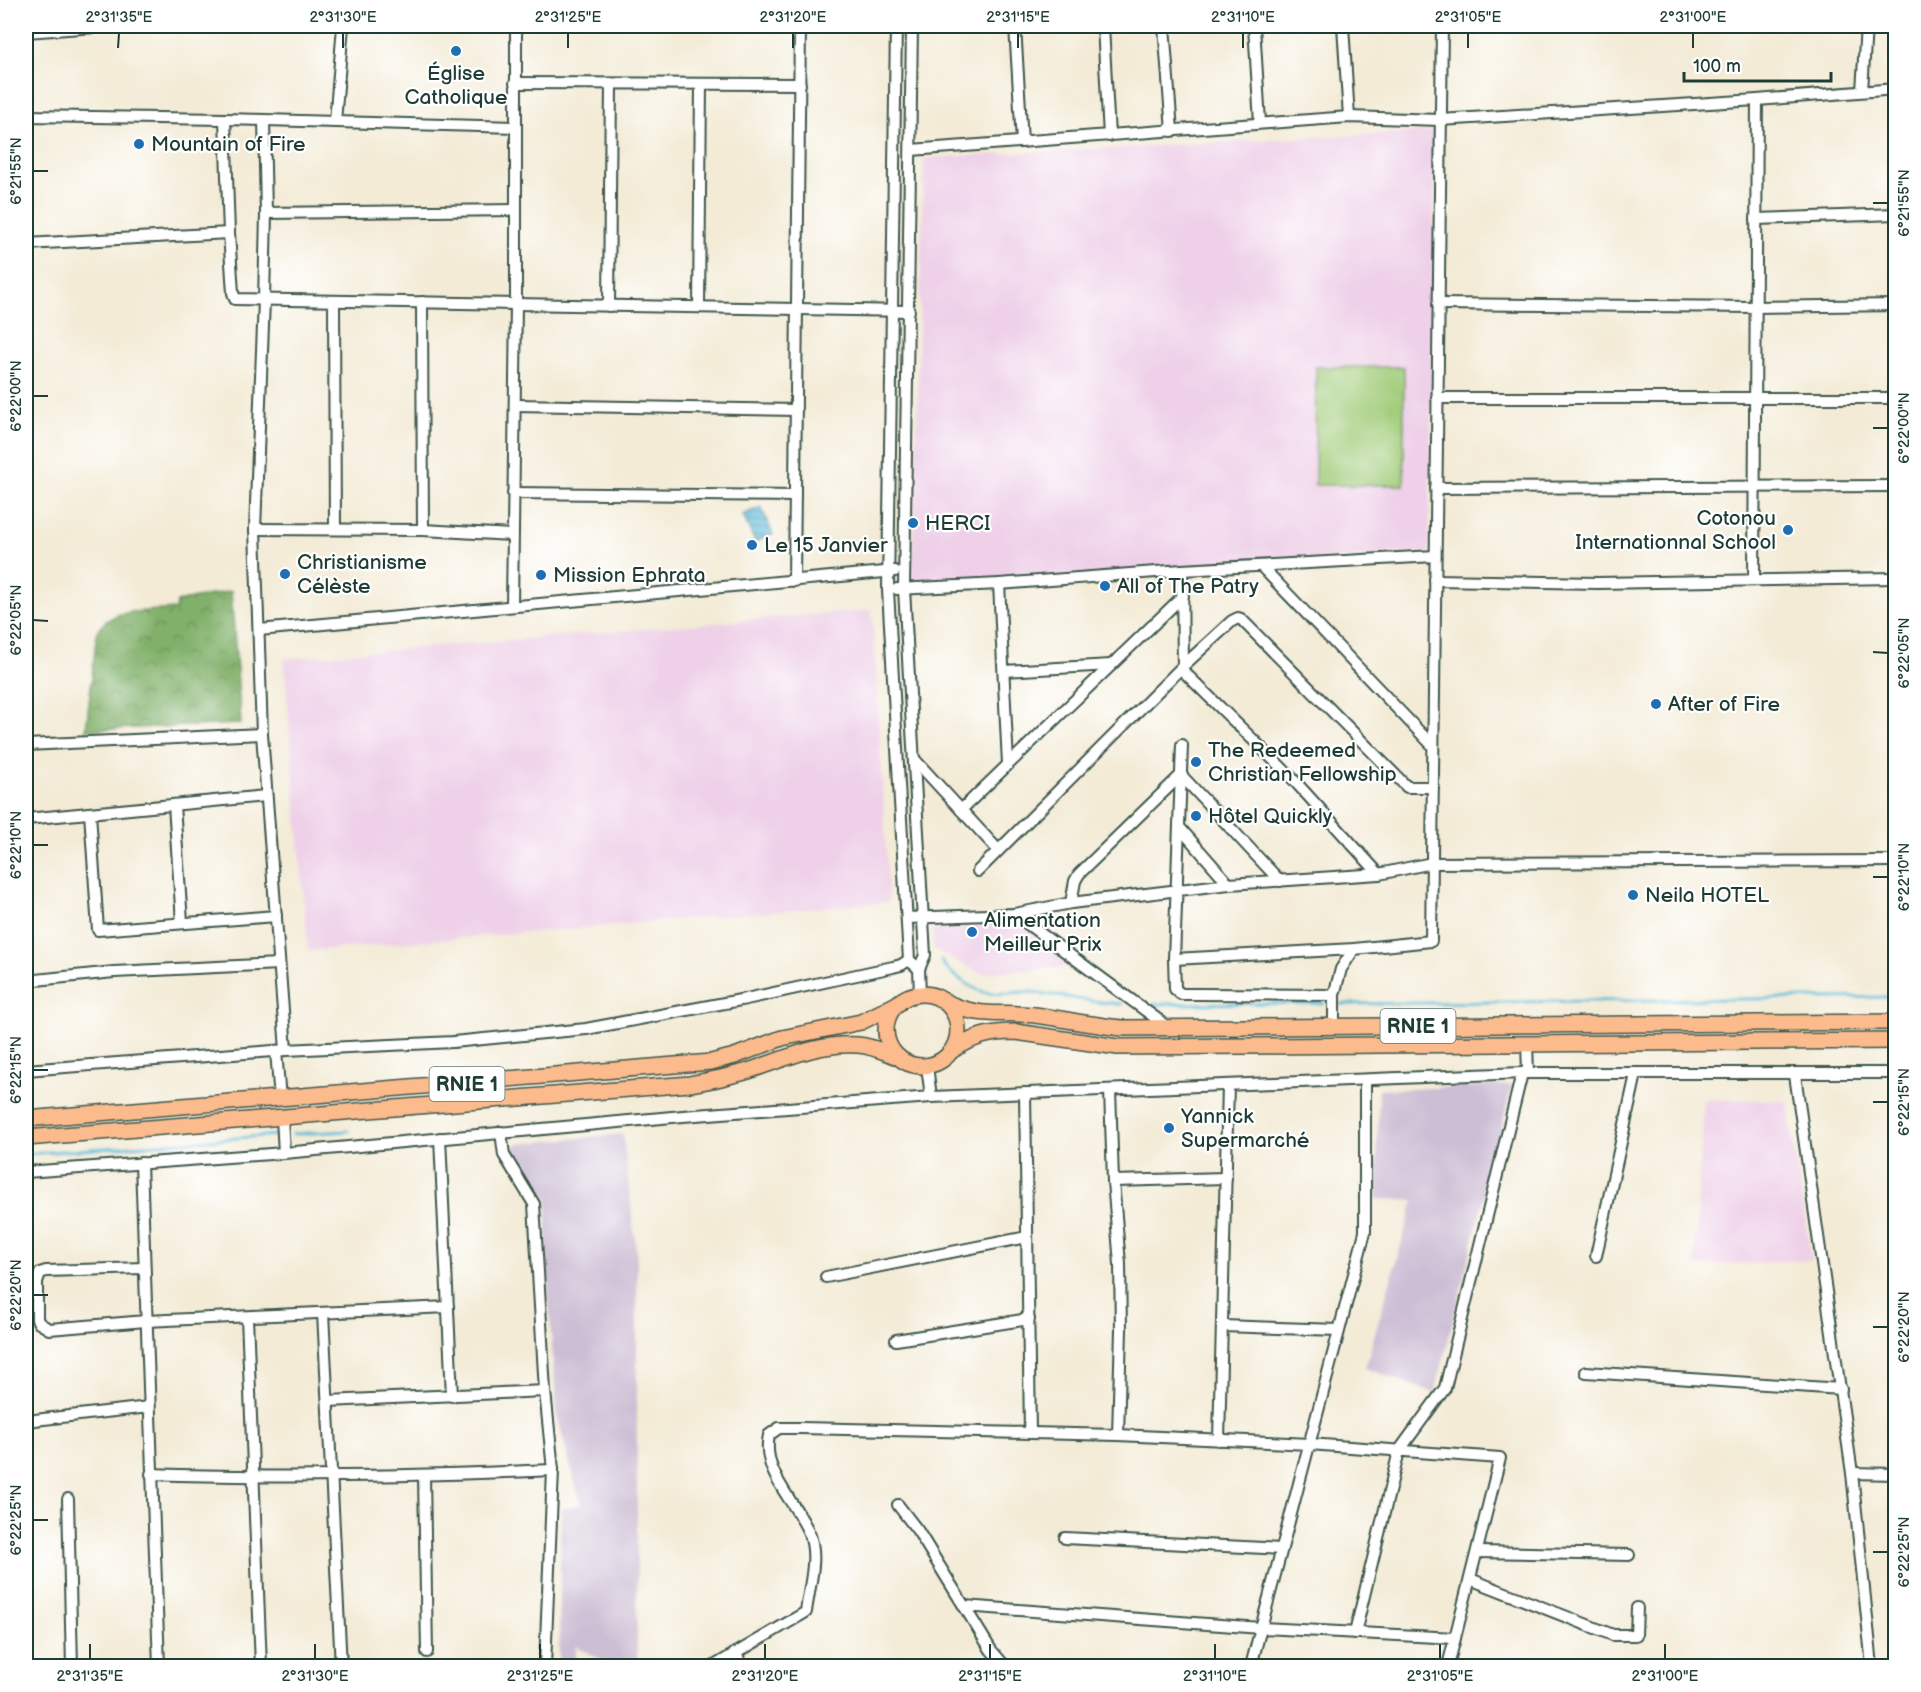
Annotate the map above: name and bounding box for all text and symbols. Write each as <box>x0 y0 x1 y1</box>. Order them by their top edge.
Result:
text: 2°31'35"E <box>86 8 153 27</box>
text: 2°31'30"E <box>309 8 377 27</box>
text: 2°31'25"E <box>535 8 601 27</box>
text: 2°31'20"E <box>760 8 827 27</box>
text: 2°31'15"E <box>986 8 1050 27</box>
text: 2°31'10"E <box>1211 8 1275 27</box>
text: 2°31'05"E <box>1435 8 1501 27</box>
text: 2°31'00"E <box>1660 8 1727 27</box>
marker: Église Catholique <box>449 44 463 58</box>
scale bar <box>1684 45 1831 83</box>
text: 100 m <box>1693 56 1741 77</box>
place label: Église Catholique <box>405 61 507 110</box>
place label: Mountain of Fire <box>151 132 306 157</box>
text: 6°21'55"N <box>7 137 26 205</box>
marker: Mountain of Fire <box>132 137 146 151</box>
text: 6°21'55"N <box>1895 169 1914 237</box>
text: 6°22'00"N <box>7 360 26 432</box>
text: 6°22'00"N <box>1895 392 1914 464</box>
place label: Cotonou Internationnal School <box>1575 506 1776 555</box>
place label: HERCI <box>925 511 991 536</box>
marker: HERCI <box>906 516 920 530</box>
marker: Cotonou Internationnal School <box>1781 523 1795 537</box>
place label: Le 15 Janvier <box>764 533 888 558</box>
marker: Le 15 Janvier <box>745 538 759 552</box>
place label: Christianisme Célèste <box>297 550 427 599</box>
place label: Mission Ephrata <box>553 563 706 588</box>
marker: Christianisme Célèste <box>278 567 292 581</box>
marker: Mission Ephrata <box>534 568 548 582</box>
place label: All of The Patry <box>1117 574 1259 599</box>
marker: All of The Patry <box>1098 579 1112 593</box>
text: 6°22'05"N <box>7 584 26 656</box>
text: 6°22'05"N <box>1895 617 1914 689</box>
place label: After of Fire <box>1668 692 1780 717</box>
marker: After of Fire <box>1649 697 1663 711</box>
place label: The Redeemed Christian Fellowship <box>1208 738 1397 787</box>
marker: The Redeemed Christian Fellowship <box>1189 755 1203 769</box>
place label: Hôtel Quickly <box>1208 804 1333 829</box>
marker: Hôtel Quickly <box>1189 809 1203 823</box>
text: 6°22'10"N <box>7 811 26 879</box>
text: 6°22'10"N <box>1895 843 1914 911</box>
place label: Neila HOTEL <box>1645 883 1769 908</box>
marker: Neila HOTEL <box>1626 888 1640 902</box>
place label: Alimentation Meilleur Prix <box>984 908 1102 957</box>
marker: Alimentation Meilleur Prix <box>965 925 979 939</box>
road number: RNIE 1 <box>1380 1009 1456 1043</box>
text: 6°22'15"N <box>7 1036 26 1104</box>
road number: RNIE 1 <box>430 1067 504 1101</box>
text: 6°22'15"N <box>1895 1068 1914 1136</box>
place label: Yannick Supermarché <box>1180 1104 1310 1153</box>
marker: Yannick Supermarché <box>1162 1121 1176 1135</box>
text: 6°22'20"N <box>7 1259 26 1331</box>
text: 6°22'20"N <box>1895 1291 1914 1363</box>
text: 6°22'25"N <box>7 1484 26 1556</box>
text: 6°22'25"N <box>1895 1516 1914 1588</box>
text: 2°31'35"E <box>57 1667 124 1686</box>
text: 2°31'30"E <box>281 1667 349 1686</box>
text: 2°31'25"E <box>507 1667 573 1686</box>
text: 2°31'20"E <box>732 1667 799 1686</box>
text: 2°31'15"E <box>958 1667 1022 1686</box>
text: 2°31'10"E <box>1183 1667 1247 1686</box>
text: 2°31'05"E <box>1407 1667 1473 1686</box>
text: 2°31'00"E <box>1632 1667 1699 1686</box>

